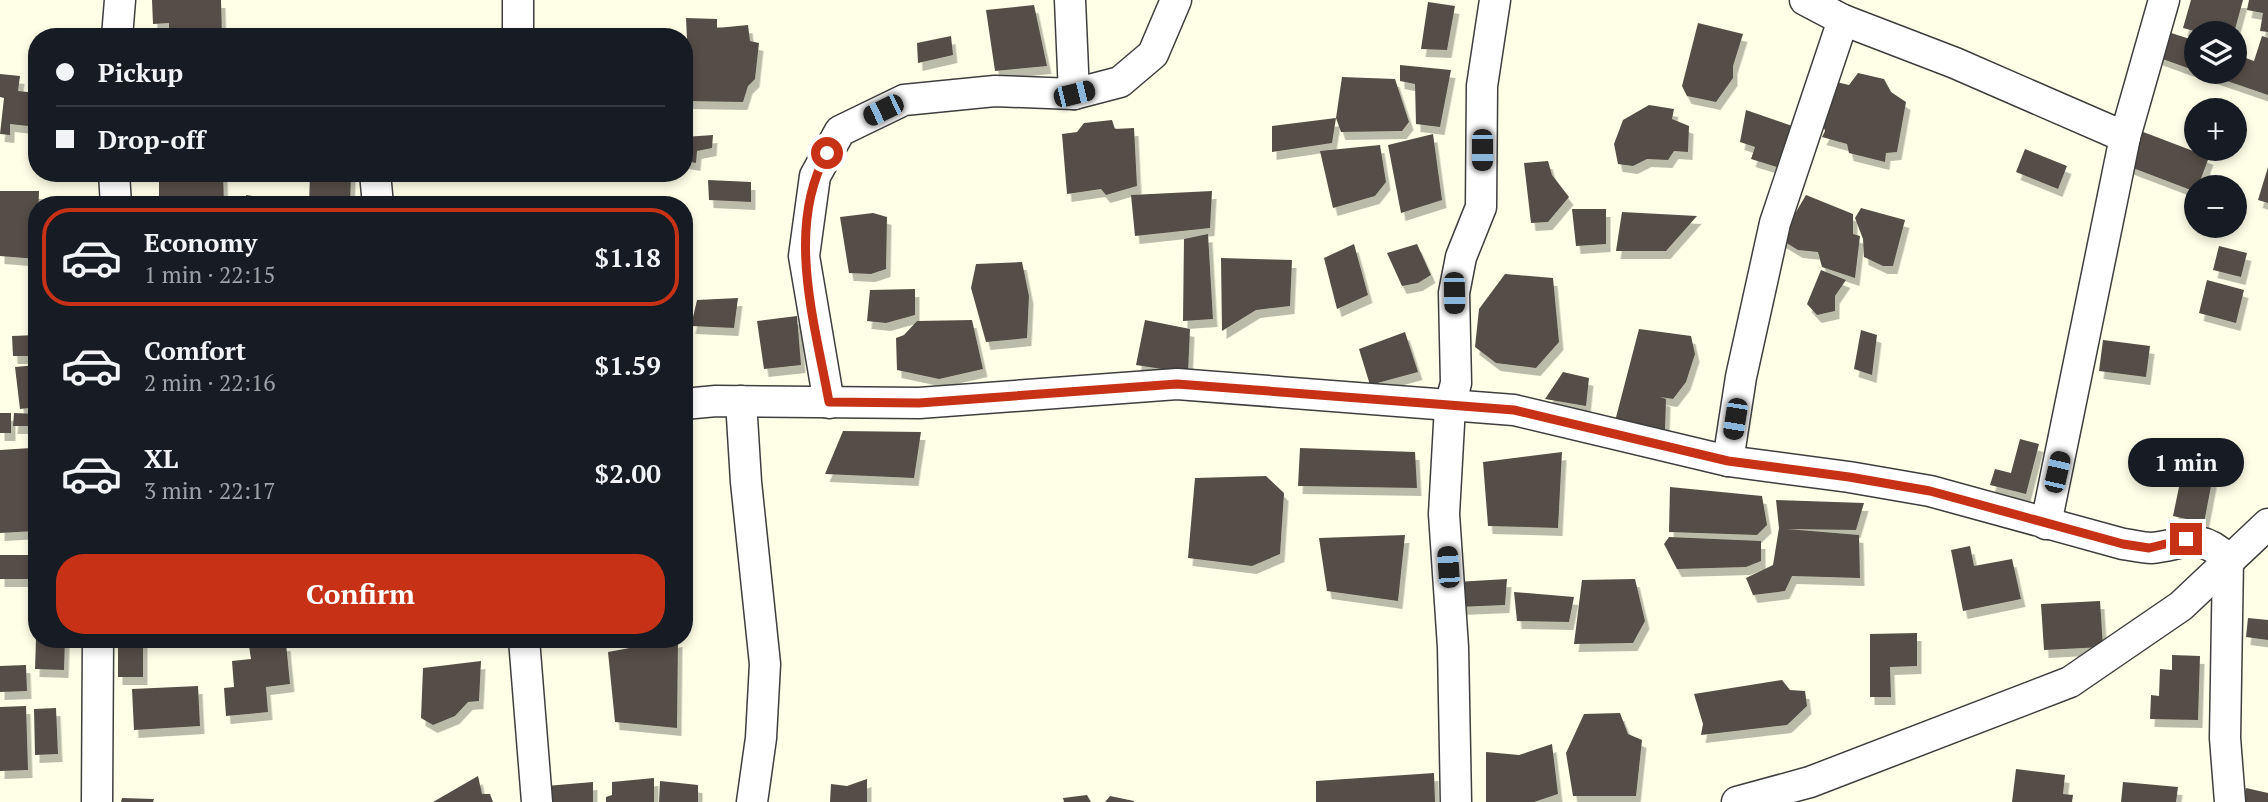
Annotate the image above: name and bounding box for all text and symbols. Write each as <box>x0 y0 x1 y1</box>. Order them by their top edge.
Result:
map controls <box>2184 21 2247 238</box>
button: layers <box>2184 21 2247 84</box>
text: Pickup <box>98 55 183 89</box>
car <box>1052 79 1097 109</box>
car <box>860 91 907 129</box>
button: + <box>2184 98 2247 161</box>
text: Drop-off <box>98 122 205 156</box>
car <box>1472 129 1493 171</box>
route start <box>811 137 843 169</box>
button: − <box>2184 175 2247 238</box>
text: Economy <box>144 225 257 259</box>
icon: car <box>60 226 123 289</box>
text: $1.18 <box>595 240 661 274</box>
text: 1 min · 22:15 <box>144 259 276 290</box>
car <box>1444 272 1465 314</box>
text: Comfort <box>144 333 246 367</box>
icon: car <box>60 334 123 397</box>
text: $1.59 <box>595 348 661 382</box>
text: 2 min · 22:16 <box>144 367 276 398</box>
car <box>1722 397 1749 441</box>
callout: 1 min <box>2128 438 2244 486</box>
text: XL <box>144 441 178 475</box>
icon: car <box>60 442 123 505</box>
text: 1 min <box>2155 447 2217 478</box>
car <box>2043 449 2072 495</box>
text: $2.00 <box>595 456 661 490</box>
text: 3 min · 22:17 <box>144 475 276 506</box>
route end <box>2170 523 2202 555</box>
car <box>1437 545 1460 589</box>
button: Confirm <box>56 554 665 634</box>

